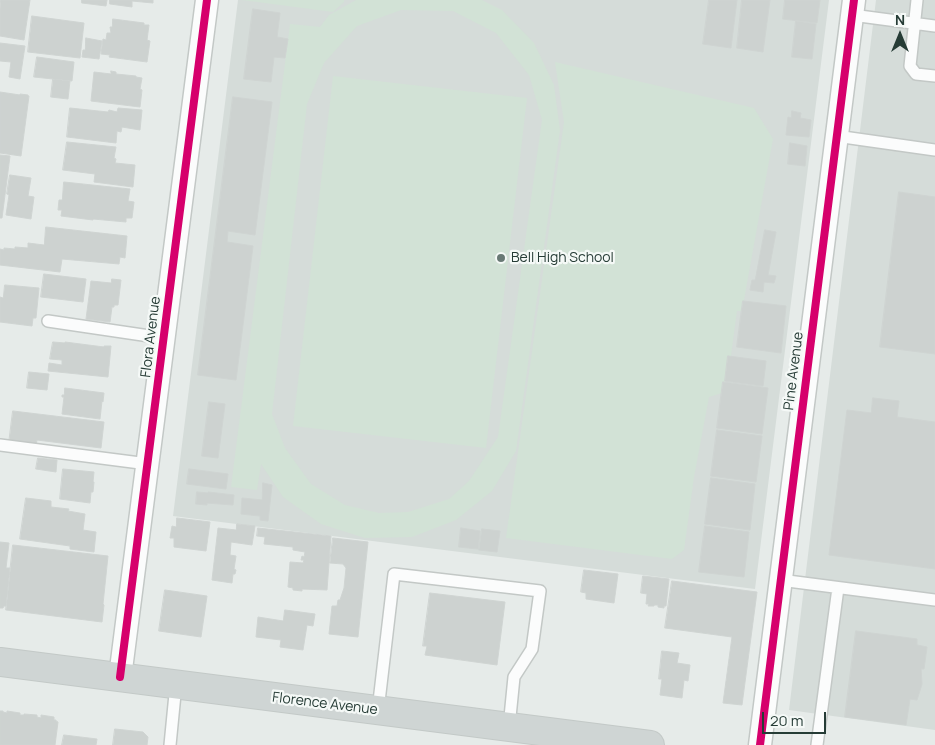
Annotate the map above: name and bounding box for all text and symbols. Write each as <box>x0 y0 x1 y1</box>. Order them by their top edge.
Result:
north arrow <box>875 10 925 60</box>
text: N <box>895 10 905 29</box>
place label: Bell High School <box>511 250 614 266</box>
marker: Bell High School <box>495 252 507 264</box>
street label: Flora Avenue <box>138 295 164 379</box>
street label: Pine Avenue <box>781 331 807 411</box>
street label: Florence Avenue <box>271 689 379 719</box>
scale bar <box>765 702 829 734</box>
text: 20 m <box>770 710 803 731</box>

